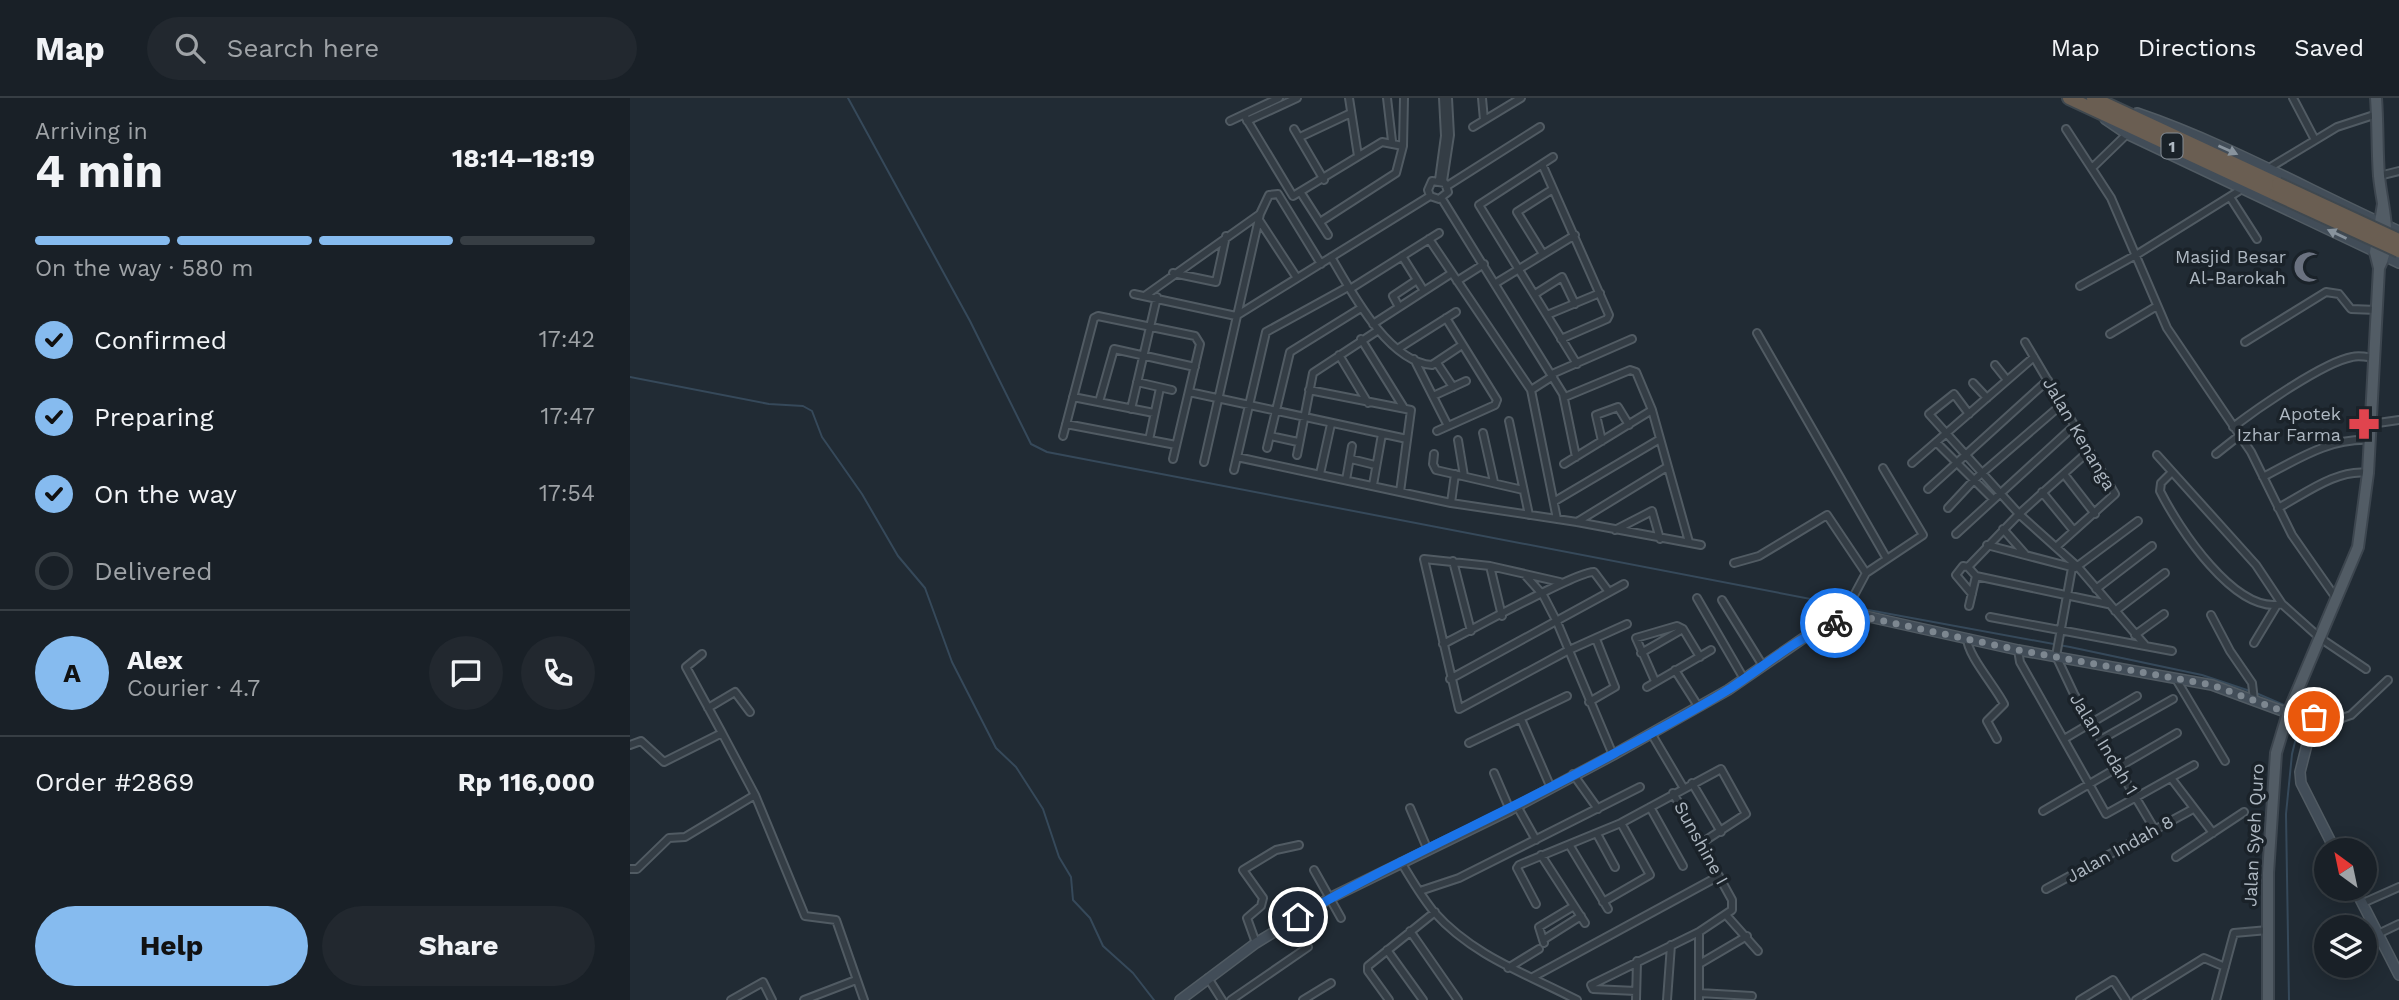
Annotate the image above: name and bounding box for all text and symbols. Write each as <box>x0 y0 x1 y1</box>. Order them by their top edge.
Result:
search box <box>147 17 637 80</box>
text: Map <box>35 29 105 68</box>
icon: search <box>171 29 209 67</box>
text: Search here <box>227 33 379 63</box>
text: Map <box>2051 34 2100 62</box>
text: Directions <box>2138 34 2256 62</box>
text: Saved <box>2294 34 2364 62</box>
text: Arriving in <box>35 118 148 145</box>
road number: 1 <box>2162 134 2182 158</box>
text: 18:14–18:19 <box>452 143 595 173</box>
text: 4 min <box>35 144 163 198</box>
one-way arrow <box>2218 144 2238 156</box>
one-way arrow <box>2327 228 2347 240</box>
place label: Masjid Besar Al-Barokah <box>2175 246 2286 288</box>
mosque icon: Masjid Besar Al-Barokah <box>2292 250 2326 284</box>
text: On the way · 580 m <box>35 255 253 282</box>
icon: check <box>35 321 73 359</box>
text: Confirmed <box>94 325 227 355</box>
text: 17:42 <box>539 326 595 353</box>
street label: Jalan Kenanga <box>2039 374 2120 494</box>
icon: check <box>35 398 73 436</box>
text: Preparing <box>94 402 214 432</box>
text: 17:47 <box>541 403 595 430</box>
place label: Apotek Izhar Farma <box>2237 403 2341 445</box>
pharmacy icon: Apotek Izhar Farma <box>2347 407 2381 441</box>
icon: check <box>35 475 73 513</box>
text: On the way <box>94 479 237 509</box>
text: 17:54 <box>539 480 595 507</box>
text: Delivered <box>94 556 213 586</box>
courier <box>1800 588 1870 658</box>
icon: bike <box>1816 604 1854 642</box>
button: chat <box>429 636 503 710</box>
button: phone <box>521 636 595 710</box>
text: Alex <box>127 645 183 675</box>
text: A <box>63 658 81 688</box>
text: Courier · 4.7 <box>127 675 260 702</box>
pin <box>2284 687 2344 747</box>
street label: Jalan Indah 1 <box>2066 689 2143 798</box>
icon: bag <box>2295 698 2333 736</box>
street label: Jalan Syeh Quro <box>2239 763 2268 907</box>
text: Order #2869 <box>35 767 194 797</box>
text: Rp 116,000 <box>458 767 595 797</box>
street label: Sunshine I <box>1670 797 1733 888</box>
street label: Jalan Indah 8 <box>2063 810 2177 887</box>
north arrow <box>2314 838 2376 901</box>
map controls <box>2314 838 2377 978</box>
pin <box>1268 887 1328 947</box>
icon: home <box>1279 898 1317 936</box>
button: Help <box>35 906 308 986</box>
button: Share <box>322 906 595 986</box>
button: layers <box>2314 915 2377 978</box>

